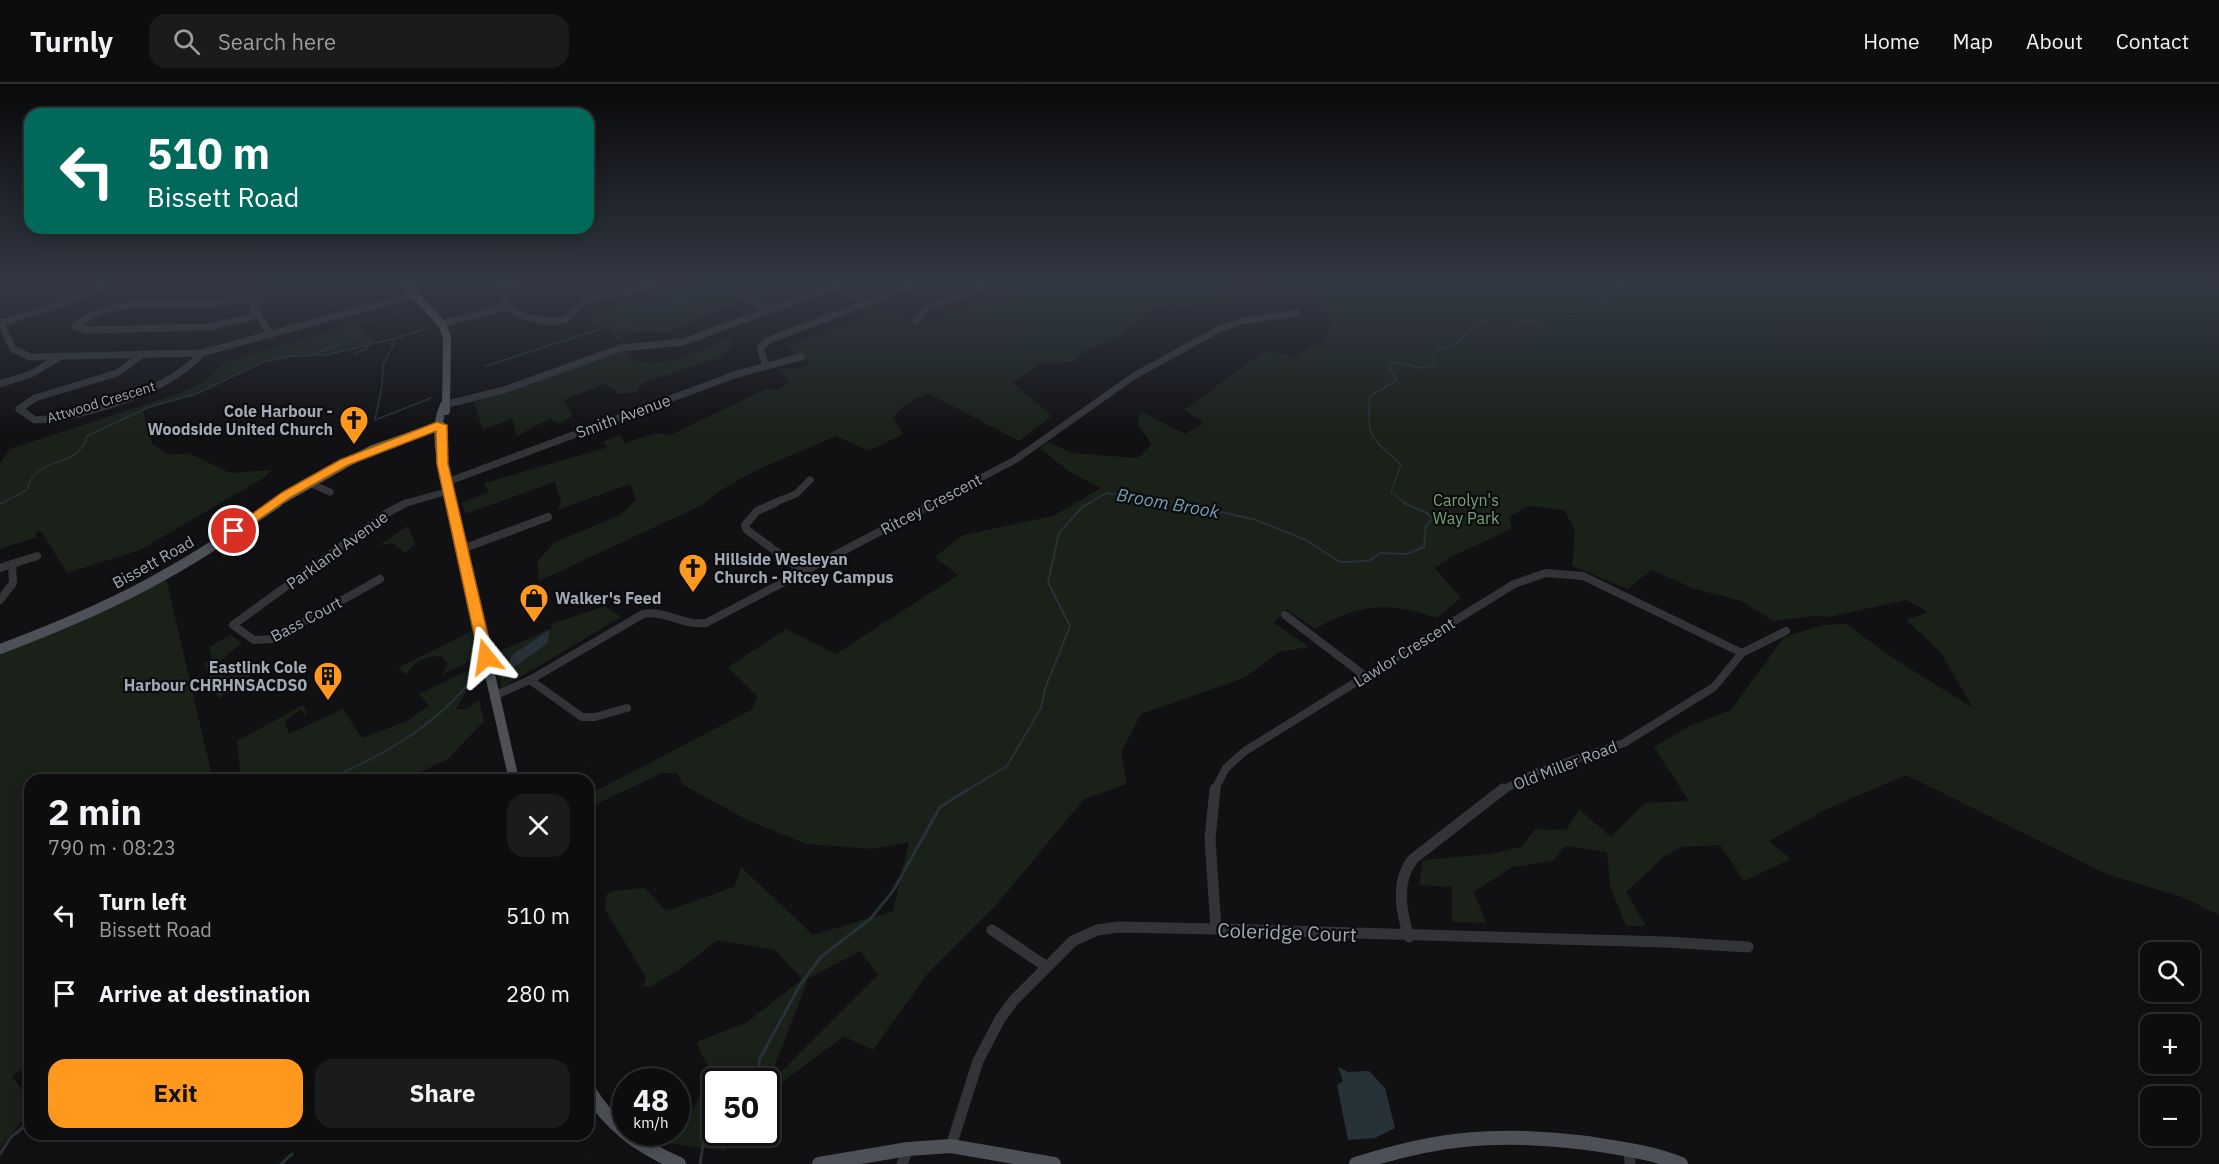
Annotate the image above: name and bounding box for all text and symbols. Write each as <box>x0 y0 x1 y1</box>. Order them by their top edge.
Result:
search box <box>149 14 569 68</box>
text: Turnly <box>30 23 113 60</box>
icon: search <box>170 25 203 58</box>
text: Search here <box>218 27 336 56</box>
text: Home <box>1863 27 1920 55</box>
text: Map <box>1953 27 1993 55</box>
text: About <box>2026 27 2083 55</box>
text: Contact <box>2116 27 2189 55</box>
text: 510 m <box>147 126 270 181</box>
icon: left <box>48 132 126 210</box>
text: Bissett Road <box>147 179 300 214</box>
street label: Attwood Crescent <box>45 377 157 427</box>
street label: Smith Avenue <box>573 390 673 442</box>
place label: Cole Harbour - Woodside United Church <box>147 401 333 439</box>
church icon: Cole Harbour - Woodside United Church <box>338 404 370 446</box>
street label: Ritcey Crescent <box>877 469 985 539</box>
water label: Broom Brook <box>1115 483 1222 523</box>
park label: Carolyn's Way Park <box>1433 490 1500 528</box>
pin <box>208 505 259 556</box>
street label: Parkland Avenue <box>282 506 392 594</box>
icon: arrive <box>217 514 250 547</box>
street label: Bissett Road <box>109 531 197 593</box>
place label: Hillside Wesleyan Church - Ritcey Campus <box>714 549 894 587</box>
church icon: Hillside Wesleyan Church - Ritcey Campus <box>677 552 709 594</box>
shop icon: Walker's Feed <box>518 582 550 624</box>
place label: Walker's Feed <box>555 588 661 608</box>
street label: Bass Court <box>267 592 345 646</box>
street label: Lawlor Crescent <box>1350 613 1458 691</box>
position arrow <box>454 625 518 689</box>
place label: Eastlink Cole Harbour CHRHNSACDS0 <box>124 657 307 695</box>
building icon: Eastlink Cole Harbour CHRHNSACDS0 <box>312 660 344 702</box>
street label: Old Miller Road <box>1510 736 1620 794</box>
text: 2 min <box>48 788 142 835</box>
button: close <box>507 794 570 857</box>
text: 790 m · 08:23 <box>48 834 176 861</box>
text: Turn left <box>99 887 187 916</box>
icon: left <box>48 899 81 932</box>
text: 510 m <box>506 901 570 930</box>
text: Bissett Road <box>99 916 212 943</box>
street label: Coleridge Court <box>1217 916 1357 948</box>
map controls <box>2140 942 2200 1146</box>
button: search <box>2140 942 2200 1002</box>
icon: arrive <box>48 977 81 1010</box>
text: Arrive at destination <box>99 979 310 1008</box>
text: 280 m <box>506 979 570 1008</box>
button: + <box>2140 1014 2200 1074</box>
button: Exit <box>48 1059 303 1128</box>
button: Share <box>315 1059 570 1128</box>
speed limit sign: 50 <box>702 1068 780 1146</box>
text: 48 <box>633 1080 669 1119</box>
button: − <box>2140 1086 2200 1146</box>
text: km/h <box>633 1113 669 1132</box>

